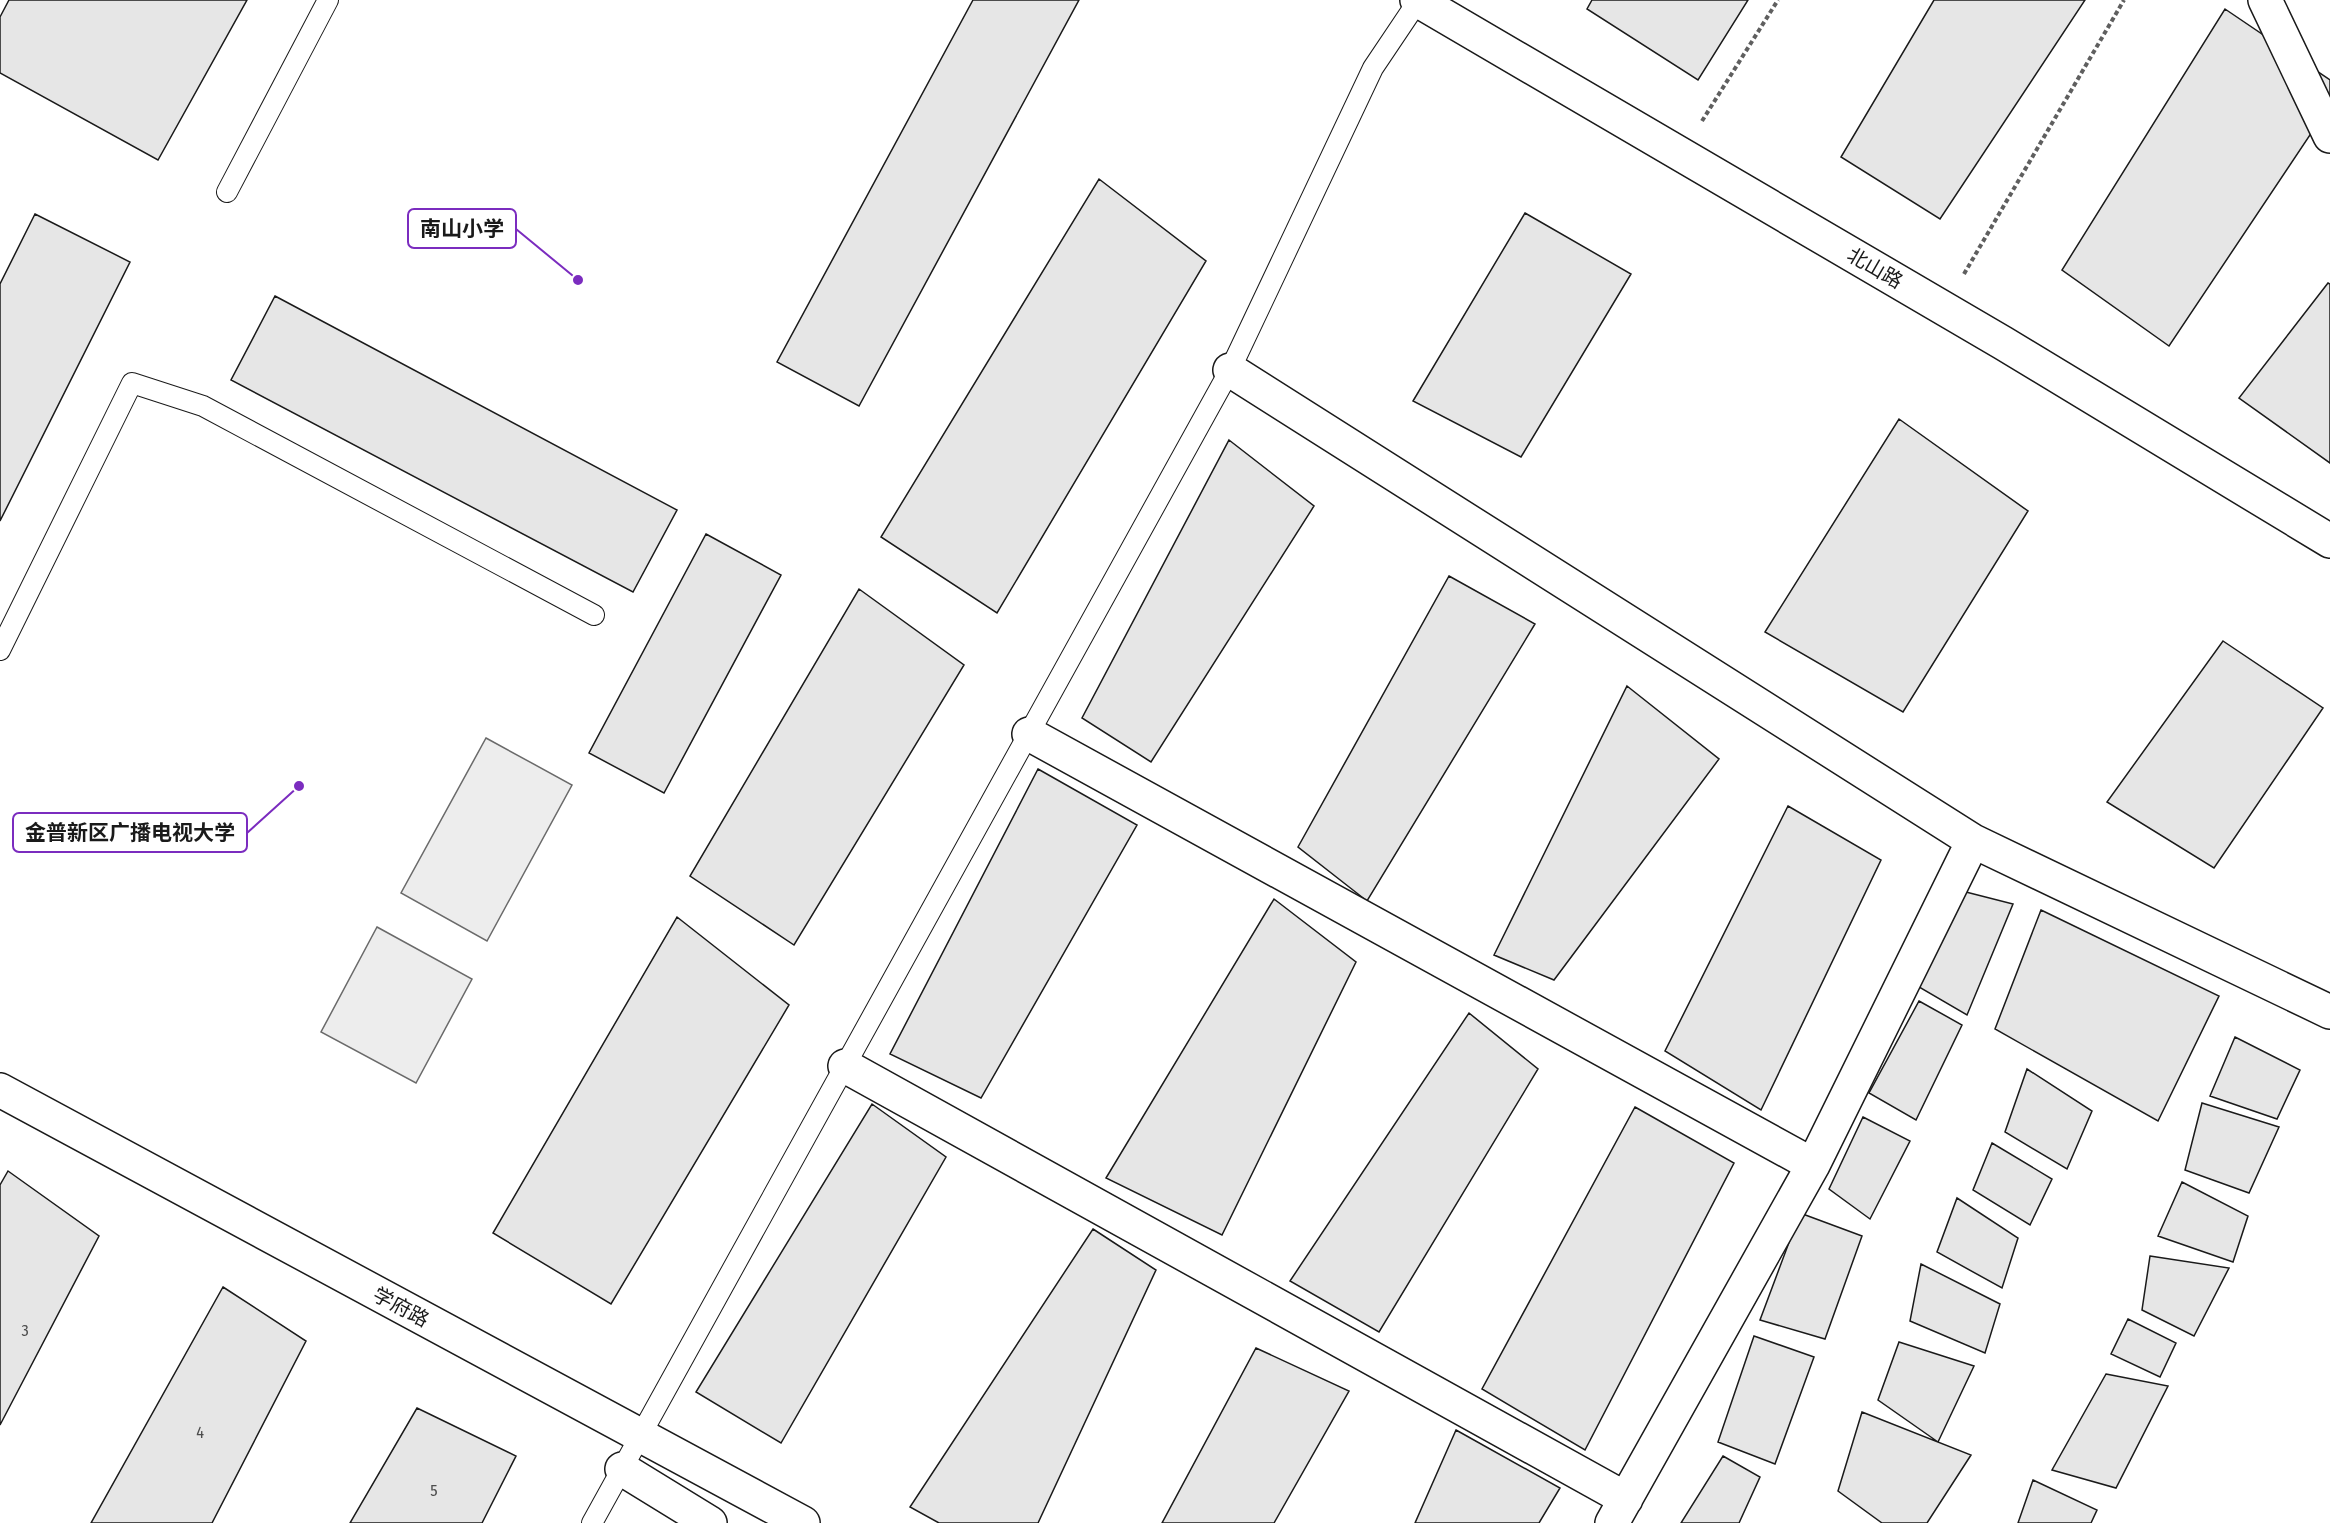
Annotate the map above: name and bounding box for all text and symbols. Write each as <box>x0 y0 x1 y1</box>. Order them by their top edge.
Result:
callout: 南山小学 <box>408 209 516 248</box>
text: 南山小学 <box>420 216 504 242</box>
street label: 北山路 <box>1843 243 1907 293</box>
callout: 金普新区广播电视大学 <box>13 813 247 852</box>
text: 金普新区广播电视大学 <box>25 820 235 846</box>
street label: 学府路 <box>369 1282 433 1332</box>
house number: 3 <box>21 1321 29 1340</box>
house number: 4 <box>196 1423 204 1442</box>
house number: 5 <box>430 1481 438 1500</box>

